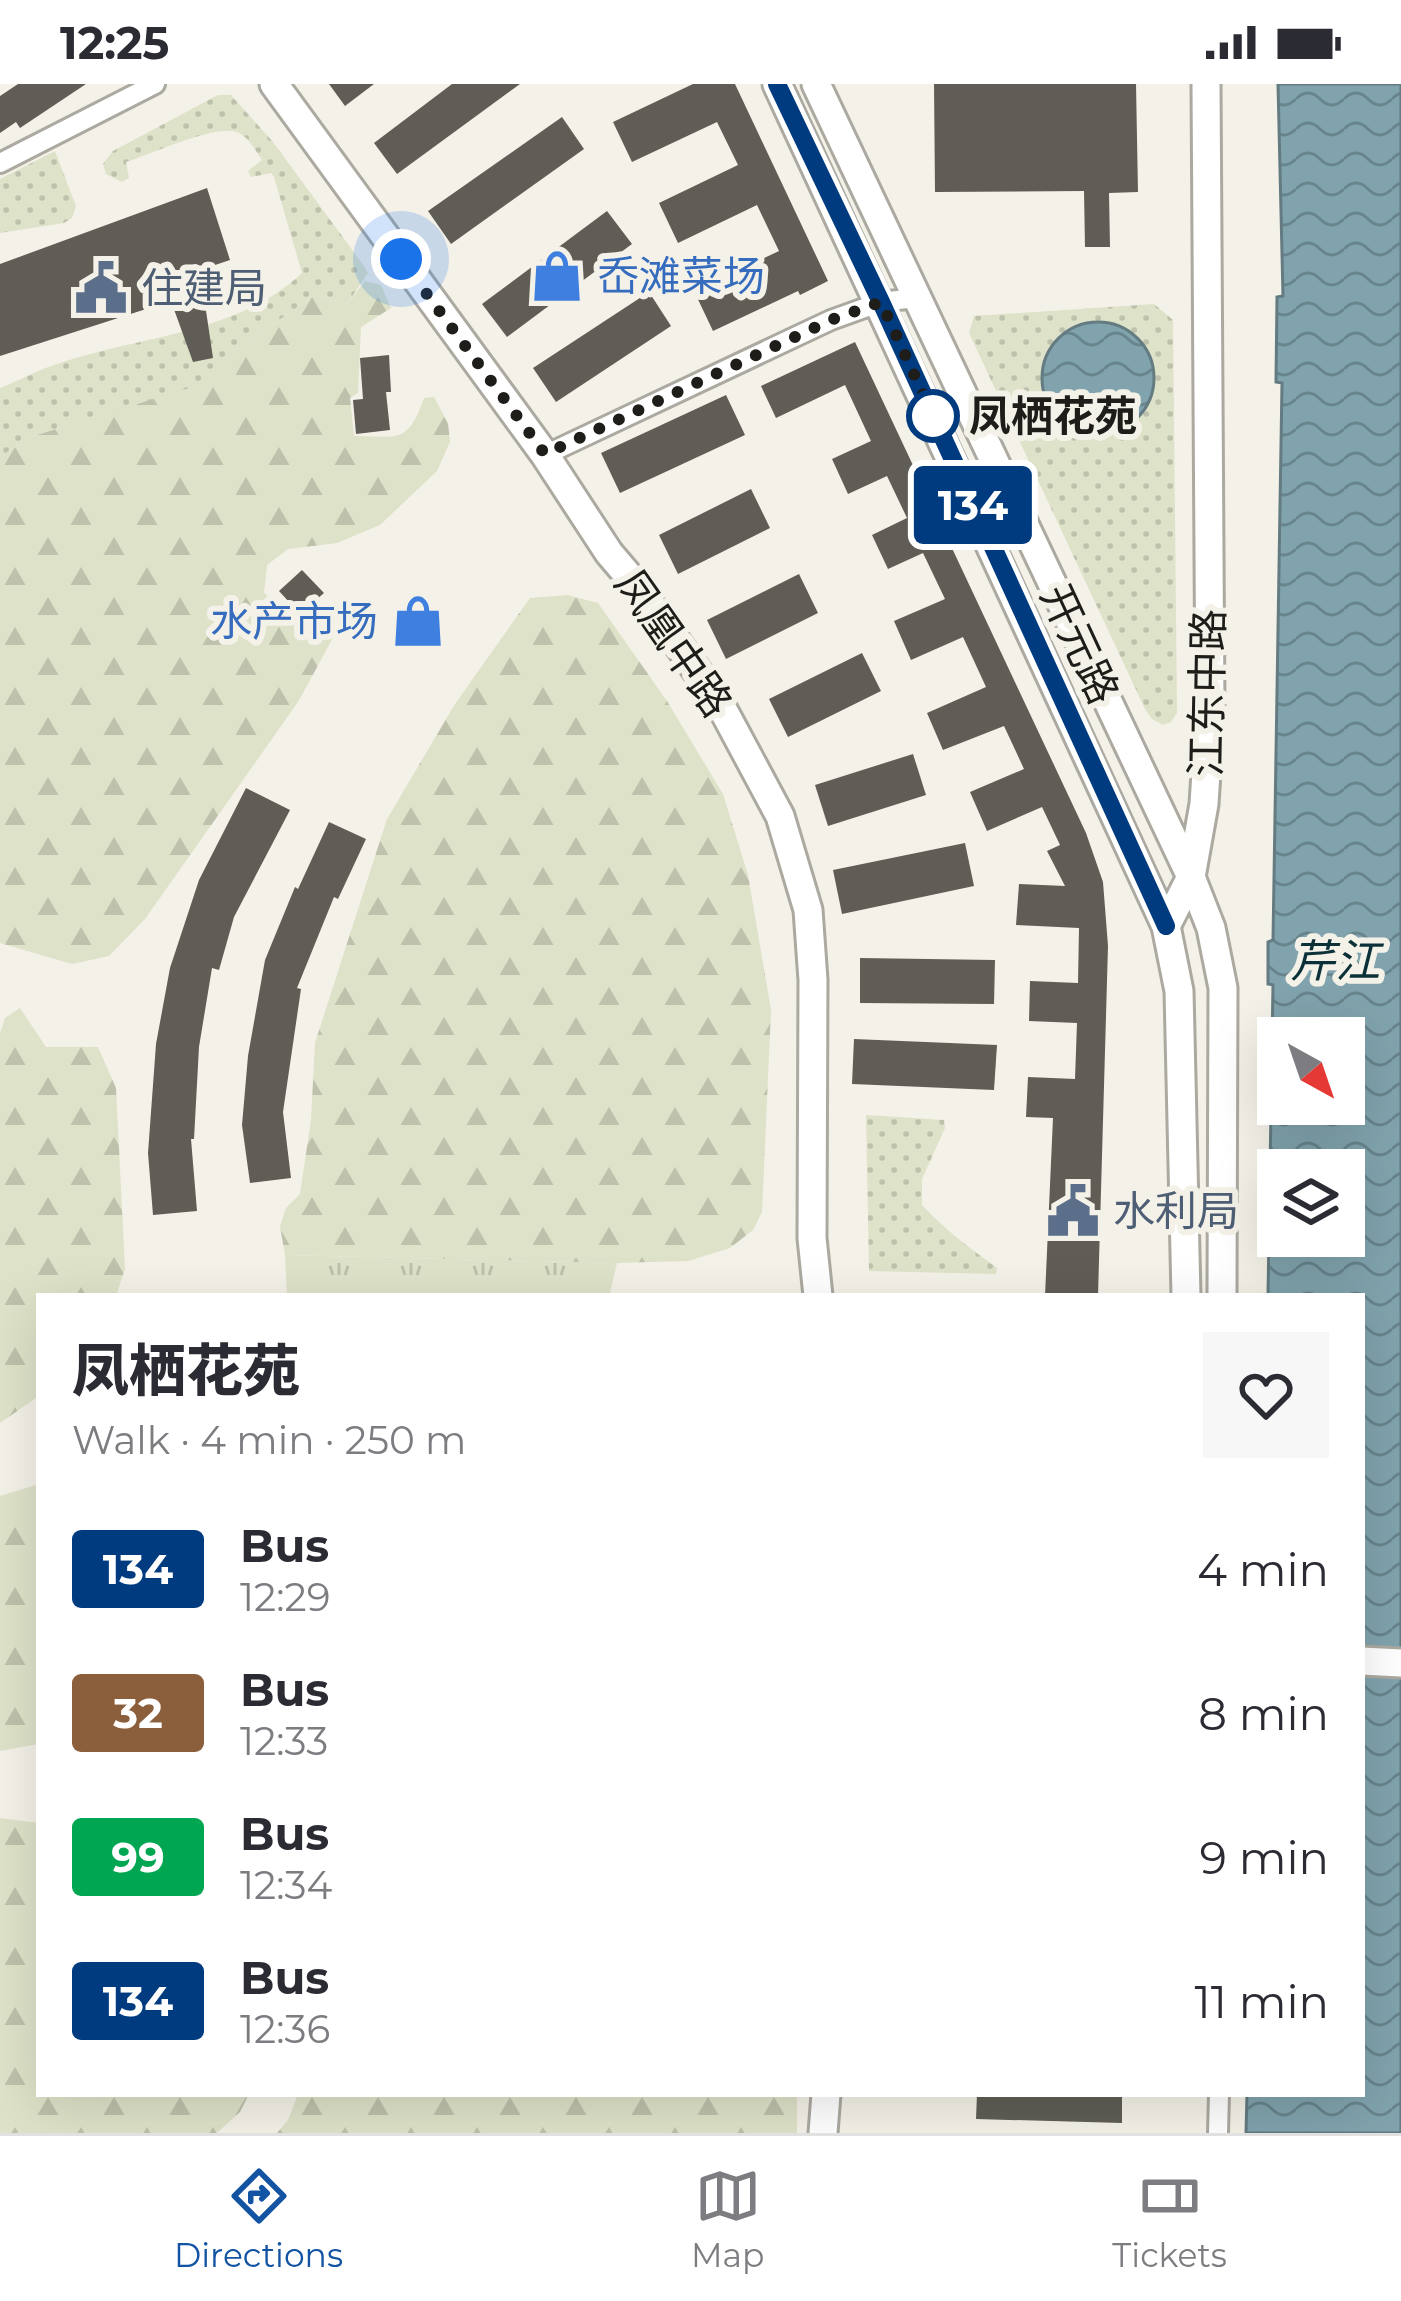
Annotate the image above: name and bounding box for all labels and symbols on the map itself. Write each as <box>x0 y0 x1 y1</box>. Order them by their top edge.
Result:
your location <box>371 229 431 289</box>
shop icon: 岙滩菜场 <box>528 247 586 305</box>
place label: 岙滩菜场 <box>597 250 765 302</box>
public building icon: 住建局 <box>72 259 130 317</box>
place label: 住建局 <box>141 262 267 314</box>
place label: 凤栖花苑 <box>969 390 1137 442</box>
marker: 凤栖花苑 <box>908 391 958 441</box>
line badge: 134 <box>904 466 1042 544</box>
street label: 凤凰中路 <box>605 559 743 727</box>
street label: 开元路 <box>1030 576 1130 712</box>
shop icon: 水产市场 <box>389 592 447 650</box>
place label: 水产市场 <box>210 595 378 647</box>
street label: 江东中路 <box>1180 609 1234 777</box>
water label: 芹江 <box>1290 933 1385 988</box>
north arrow <box>1257 1017 1365 1125</box>
public building icon: 水利局 <box>1044 1182 1102 1240</box>
place label: 水利局 <box>1113 1185 1239 1237</box>

